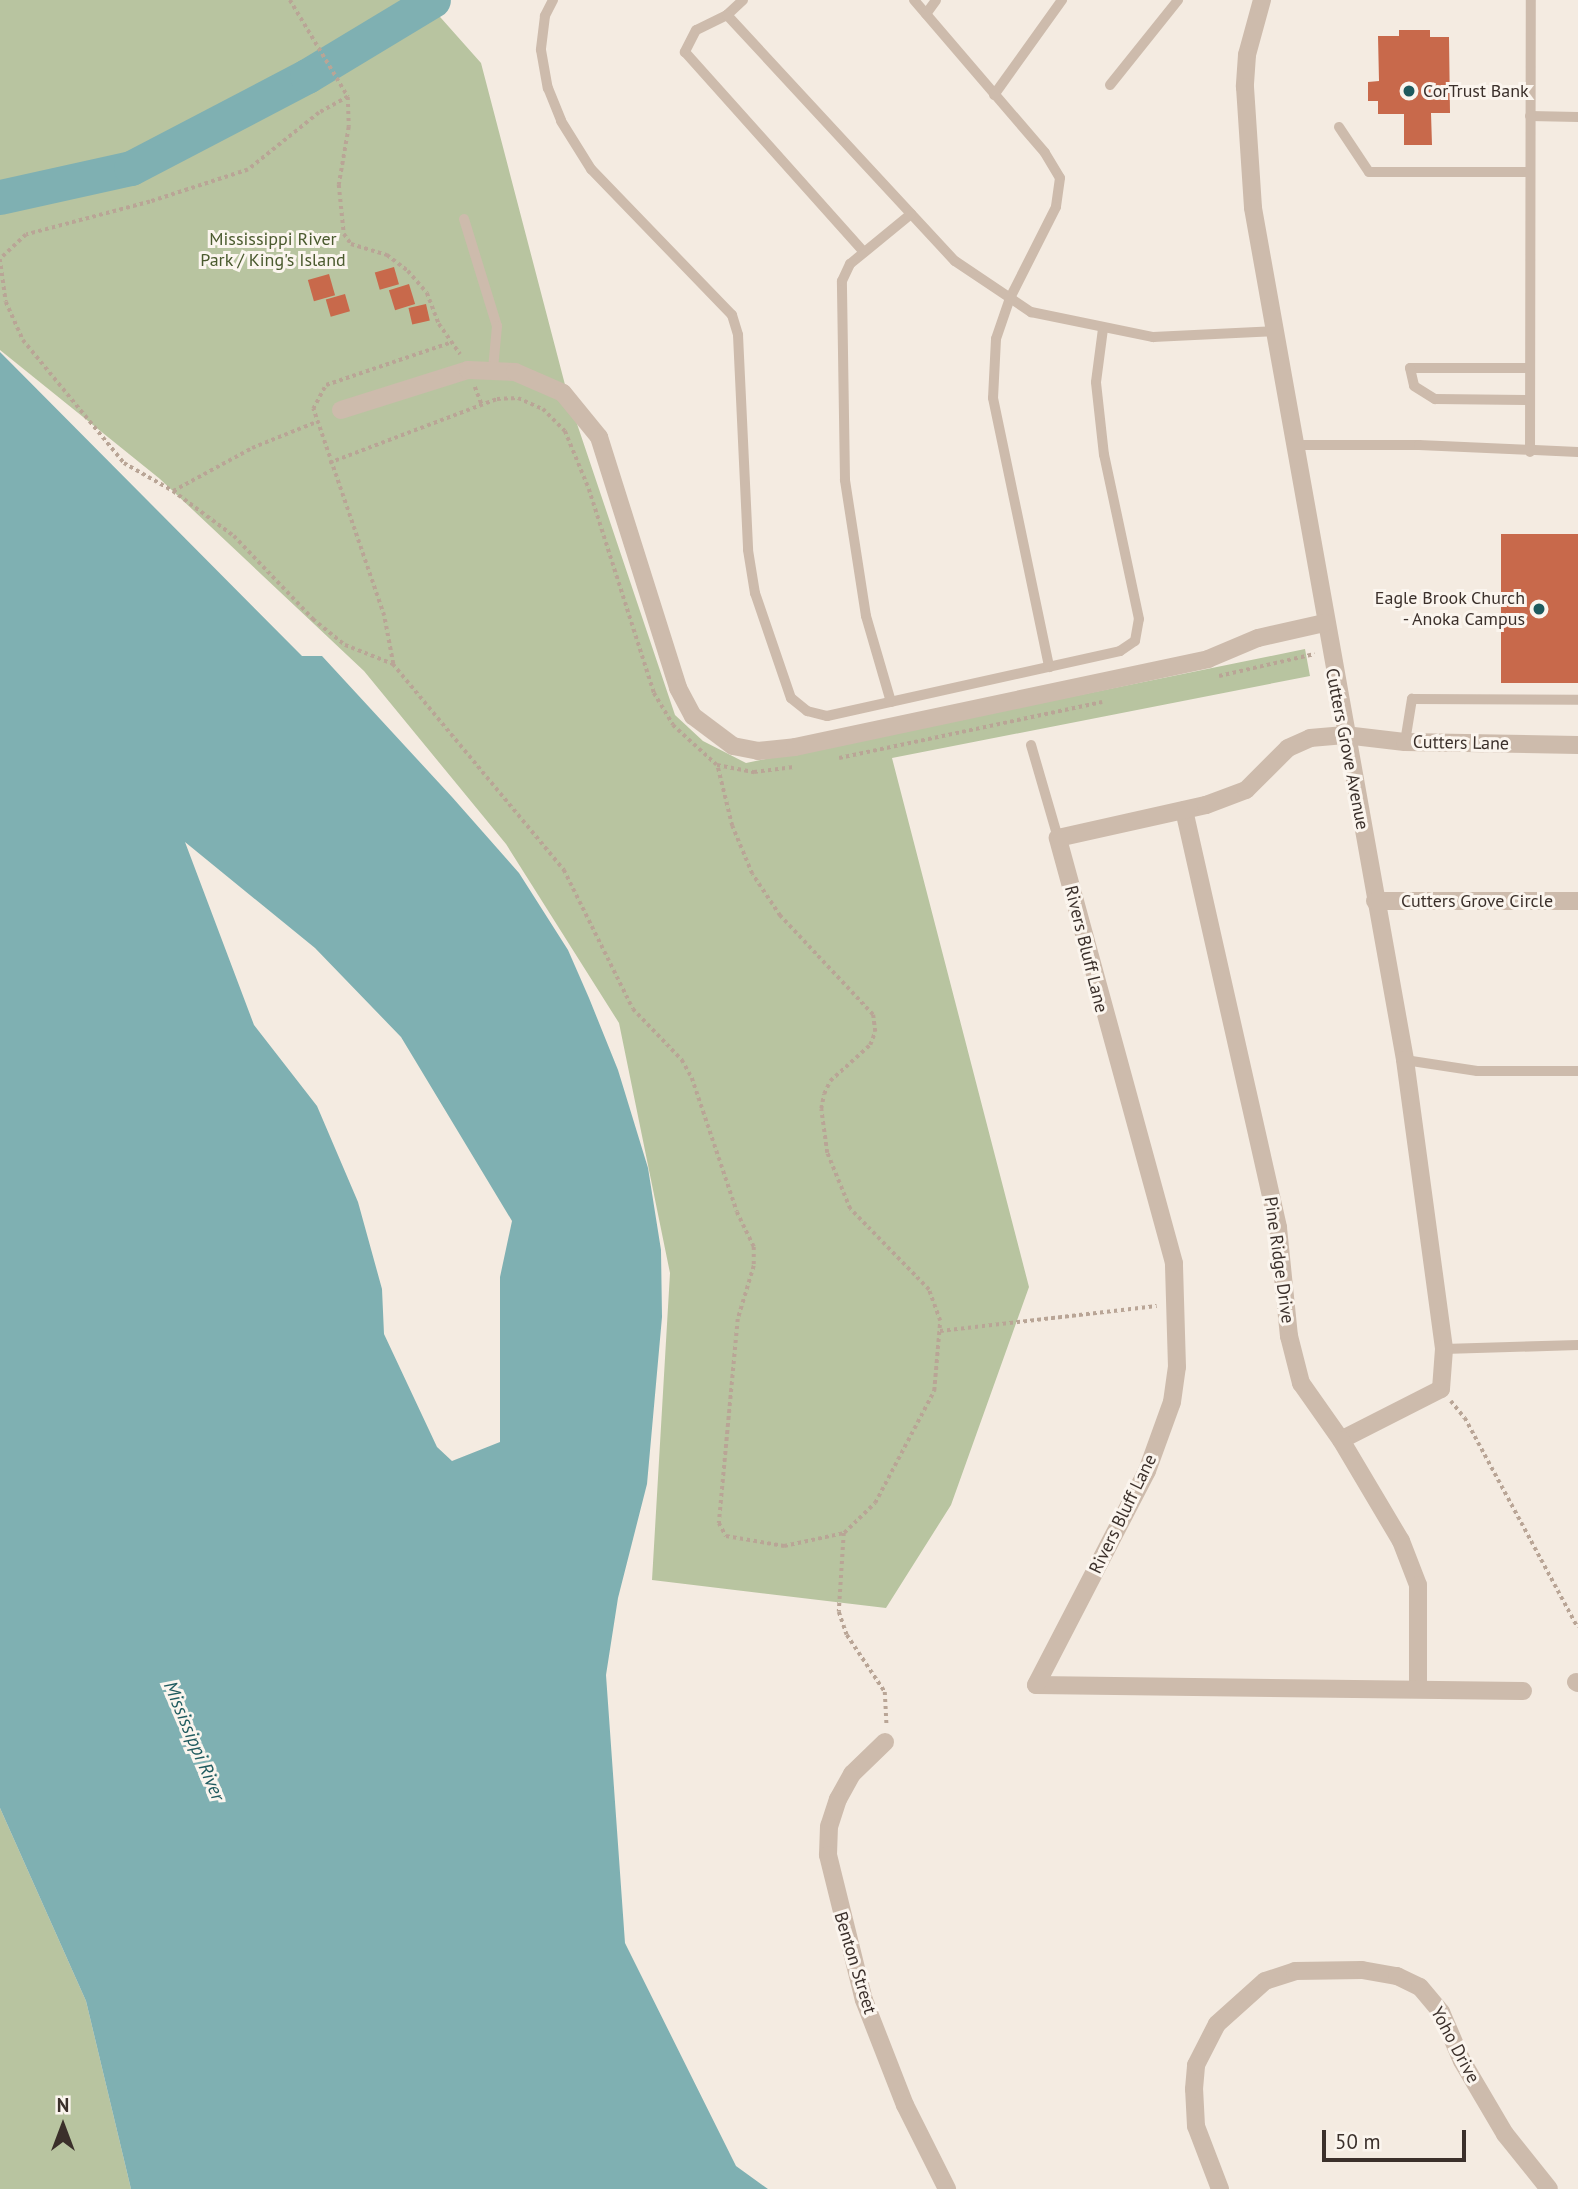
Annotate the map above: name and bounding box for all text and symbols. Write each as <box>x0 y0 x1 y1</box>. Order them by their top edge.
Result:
place label: CorTrust Bank <box>1423 80 1529 102</box>
marker: CorTrust Bank <box>1401 83 1417 99</box>
park label: Mississippi River Park / King's Island <box>200 229 346 272</box>
place label: Eagle Brook Church - Anoka Campus <box>1374 588 1525 630</box>
marker: Eagle Brook Church - Anoka Campus <box>1531 601 1547 617</box>
street label: Cutters Grove Avenue <box>1321 666 1373 832</box>
street label: Cutters Lane <box>1413 731 1509 755</box>
street label: Rivers Bluff Lane <box>1060 883 1112 1015</box>
street label: Cutters Grove Circle <box>1401 890 1553 912</box>
street label: Pine Ridge Drive <box>1259 1195 1299 1325</box>
street label: Rivers Bluff Lane <box>1085 1451 1161 1577</box>
water label: Mississippi River <box>159 1678 229 1804</box>
street label: Benton Street <box>829 1909 881 2017</box>
street label: Yoho Drive <box>1426 2003 1484 2087</box>
north arrow <box>28 2091 98 2161</box>
text: N <box>57 2093 69 2117</box>
scale bar <box>1326 2116 1470 2160</box>
text: 50 m <box>1335 2128 1381 2155</box>

